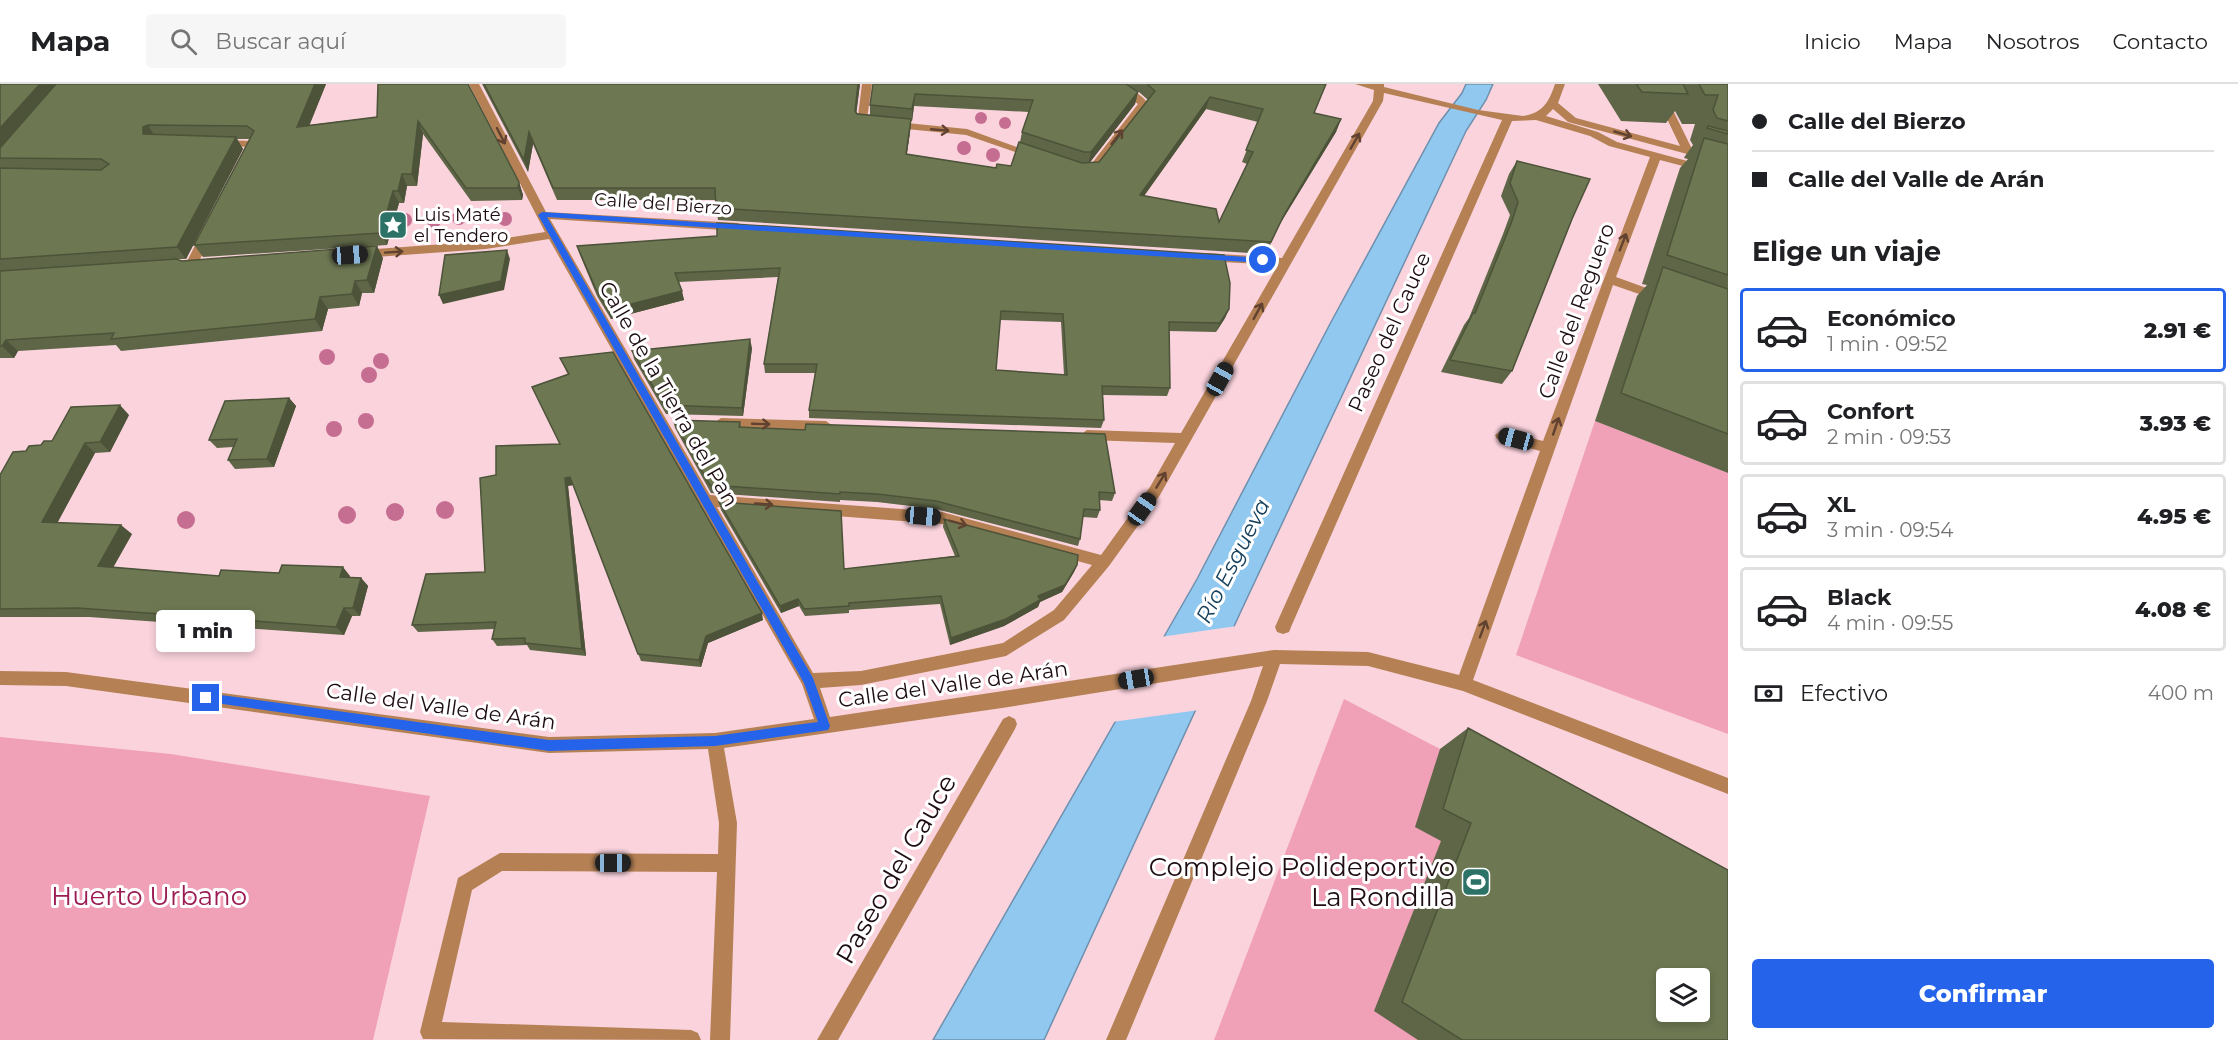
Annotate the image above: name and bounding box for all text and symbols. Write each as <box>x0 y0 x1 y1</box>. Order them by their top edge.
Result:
search box <box>146 14 566 68</box>
text: Mapa <box>30 24 110 58</box>
icon: search <box>167 25 200 58</box>
text: Buscar aquí <box>215 28 346 55</box>
text: Inicio <box>1804 29 1861 54</box>
text: Mapa <box>1894 29 1953 54</box>
text: Nosotros <box>1986 29 2079 54</box>
text: Contacto <box>2112 29 2208 54</box>
text: Calle del Bierzo <box>1788 108 1966 135</box>
one-way arrow <box>930 125 949 136</box>
one-way arrow <box>495 127 507 144</box>
one-way arrow <box>1613 129 1632 140</box>
one-way arrow <box>1111 130 1124 146</box>
one-way arrow <box>1349 133 1361 150</box>
text: Calle del Valle de Arán <box>1788 166 2044 193</box>
street label: Calle del Bierzo <box>593 188 733 220</box>
place label: Luis Maté el Tendero <box>414 204 508 247</box>
place icon: Luis Maté el Tendero <box>377 209 409 241</box>
street label: Calle del Reguero <box>1533 220 1619 402</box>
one-way arrow <box>1618 234 1629 252</box>
text: Elige un viaje <box>1752 235 1941 268</box>
car <box>331 245 369 265</box>
one-way arrow <box>383 246 403 257</box>
route start <box>1249 246 1276 273</box>
street label: Paseo del Cauce <box>1343 248 1435 416</box>
street label: Calle de la Tierra del Pan <box>594 277 744 511</box>
one-way arrow <box>1253 302 1264 320</box>
icon: car <box>1755 303 1809 357</box>
text: Económico <box>1827 305 1956 332</box>
text: 2.91 € <box>2144 317 2211 344</box>
text: 1 min · 09:52 <box>1827 332 1947 356</box>
car <box>1203 359 1237 399</box>
icon: car <box>1755 396 1809 450</box>
text: Confort <box>1827 398 1914 425</box>
text: 3.93 € <box>2140 410 2211 437</box>
one-way arrow <box>1551 417 1562 435</box>
one-way arrow <box>751 418 771 430</box>
text: 2 min · 09:53 <box>1827 425 1951 449</box>
car <box>1496 426 1536 452</box>
one-way arrow <box>1156 472 1168 489</box>
car <box>1124 489 1160 529</box>
icon: car <box>1755 489 1809 543</box>
text: XL <box>1827 491 1856 518</box>
water label: Río Esgueva <box>1190 494 1276 628</box>
one-way arrow <box>754 499 774 510</box>
text: 4.95 € <box>2137 503 2211 530</box>
car <box>904 505 942 527</box>
one-way arrow <box>948 517 967 529</box>
text: 3 min · 09:54 <box>1827 518 1953 542</box>
icon: car <box>1755 582 1809 636</box>
text: Black <box>1827 584 1891 611</box>
text: 4.08 € <box>2135 596 2211 623</box>
callout: 1 min <box>156 611 256 653</box>
text: 4 min · 09:55 <box>1827 611 1953 635</box>
text: 1 min <box>178 619 233 643</box>
one-way arrow <box>1478 620 1489 639</box>
street label: Calle del Valle de Arán <box>837 655 1069 713</box>
car <box>1117 667 1155 691</box>
street label: Calle del Valle de Arán <box>325 677 557 735</box>
icon: cash <box>1752 677 1785 710</box>
text: Efectivo <box>1800 680 1888 707</box>
text: 400 m <box>2148 681 2214 705</box>
route end <box>192 684 219 711</box>
street label: Paseo del Cauce <box>829 769 963 969</box>
place label: Complejo Polideportivo La Rondilla <box>1149 851 1455 913</box>
car <box>595 854 631 872</box>
sports icon: Complejo Polideportivo La Rondilla <box>1460 866 1492 898</box>
park label: Huerto Urbano <box>51 880 247 912</box>
button: Confirmar <box>1752 959 2214 1028</box>
map controls <box>1656 968 1710 1022</box>
button: layers <box>1656 968 1710 1022</box>

